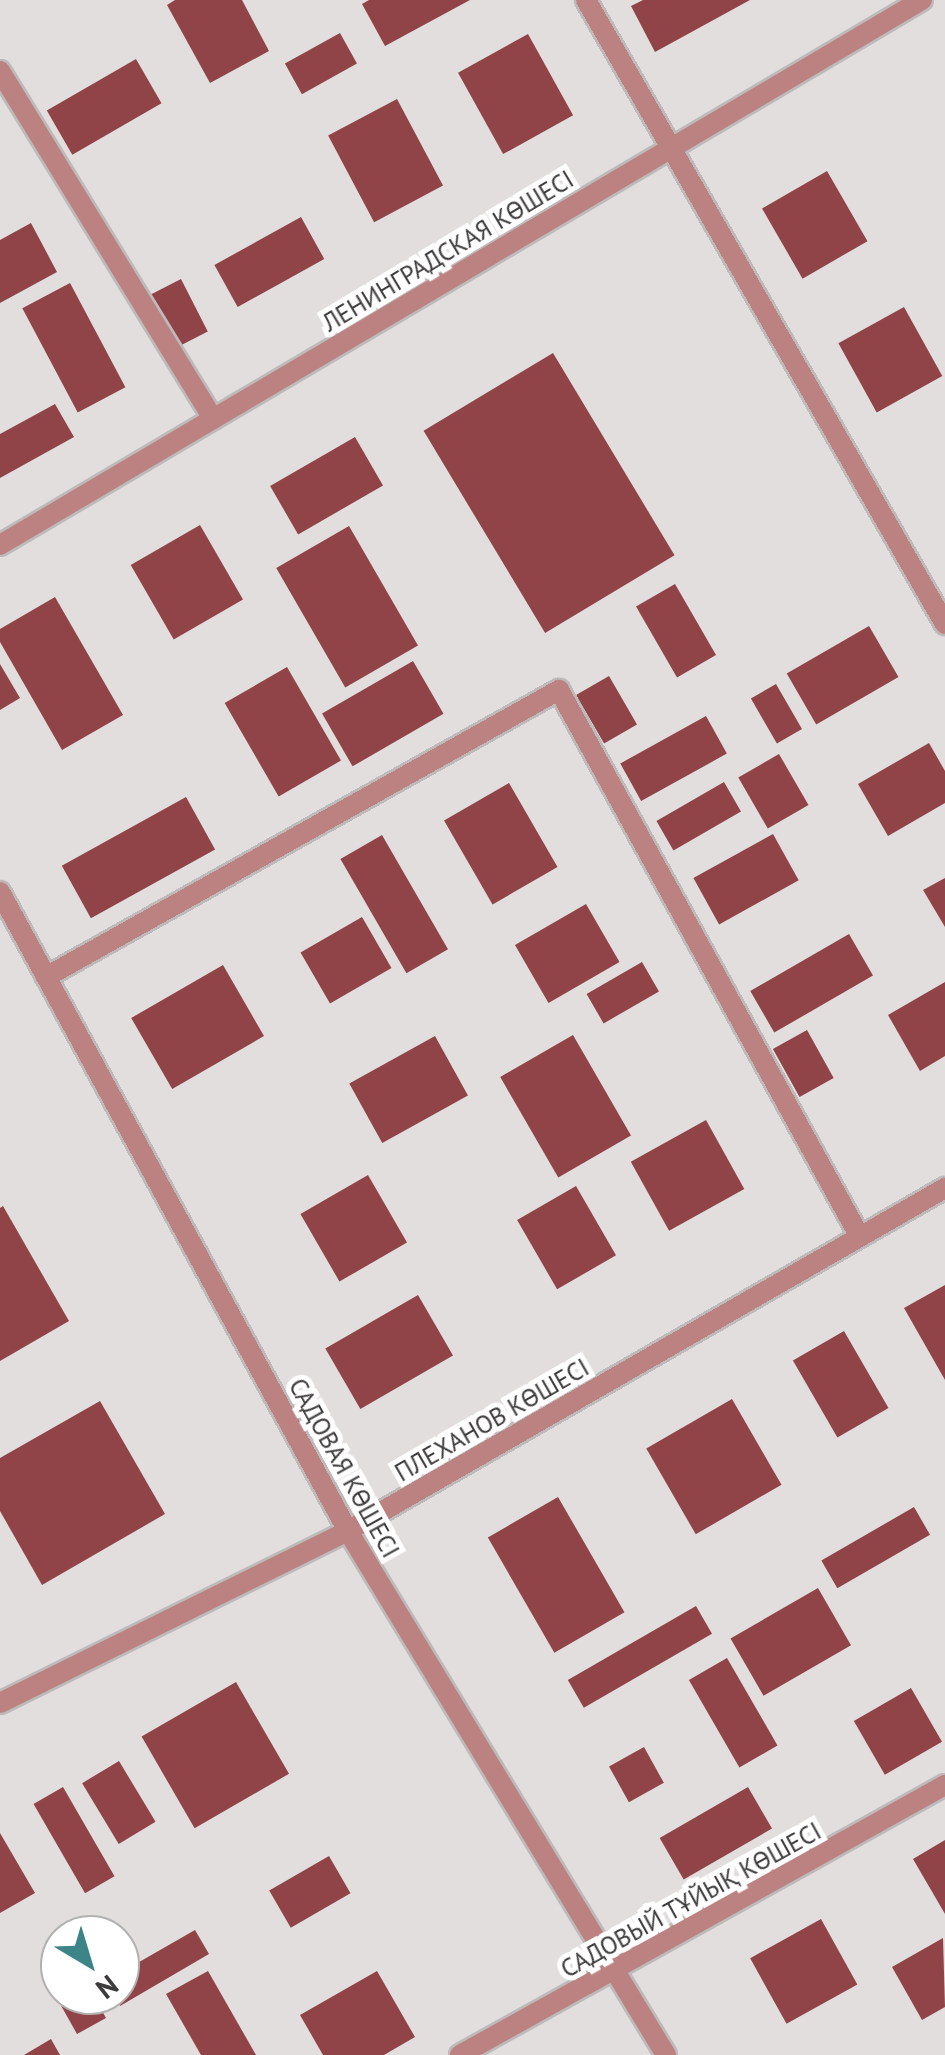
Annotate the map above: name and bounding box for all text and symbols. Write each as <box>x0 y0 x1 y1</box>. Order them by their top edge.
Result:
street label: ЛЕНИНГРАДСКАЯ КӨШЕСІ <box>317 164 579 338</box>
street label: ПЛЕХАНОВ КӨШЕСІ <box>390 1352 594 1488</box>
street label: САДОВАЯ КӨШЕСІ <box>282 1373 406 1563</box>
street label: САДОВЫЙ ТҰЙЫҚ КӨШЕСІ <box>555 1816 827 1984</box>
north arrow <box>40 1915 140 2015</box>
text: N <box>89 1967 126 2008</box>

